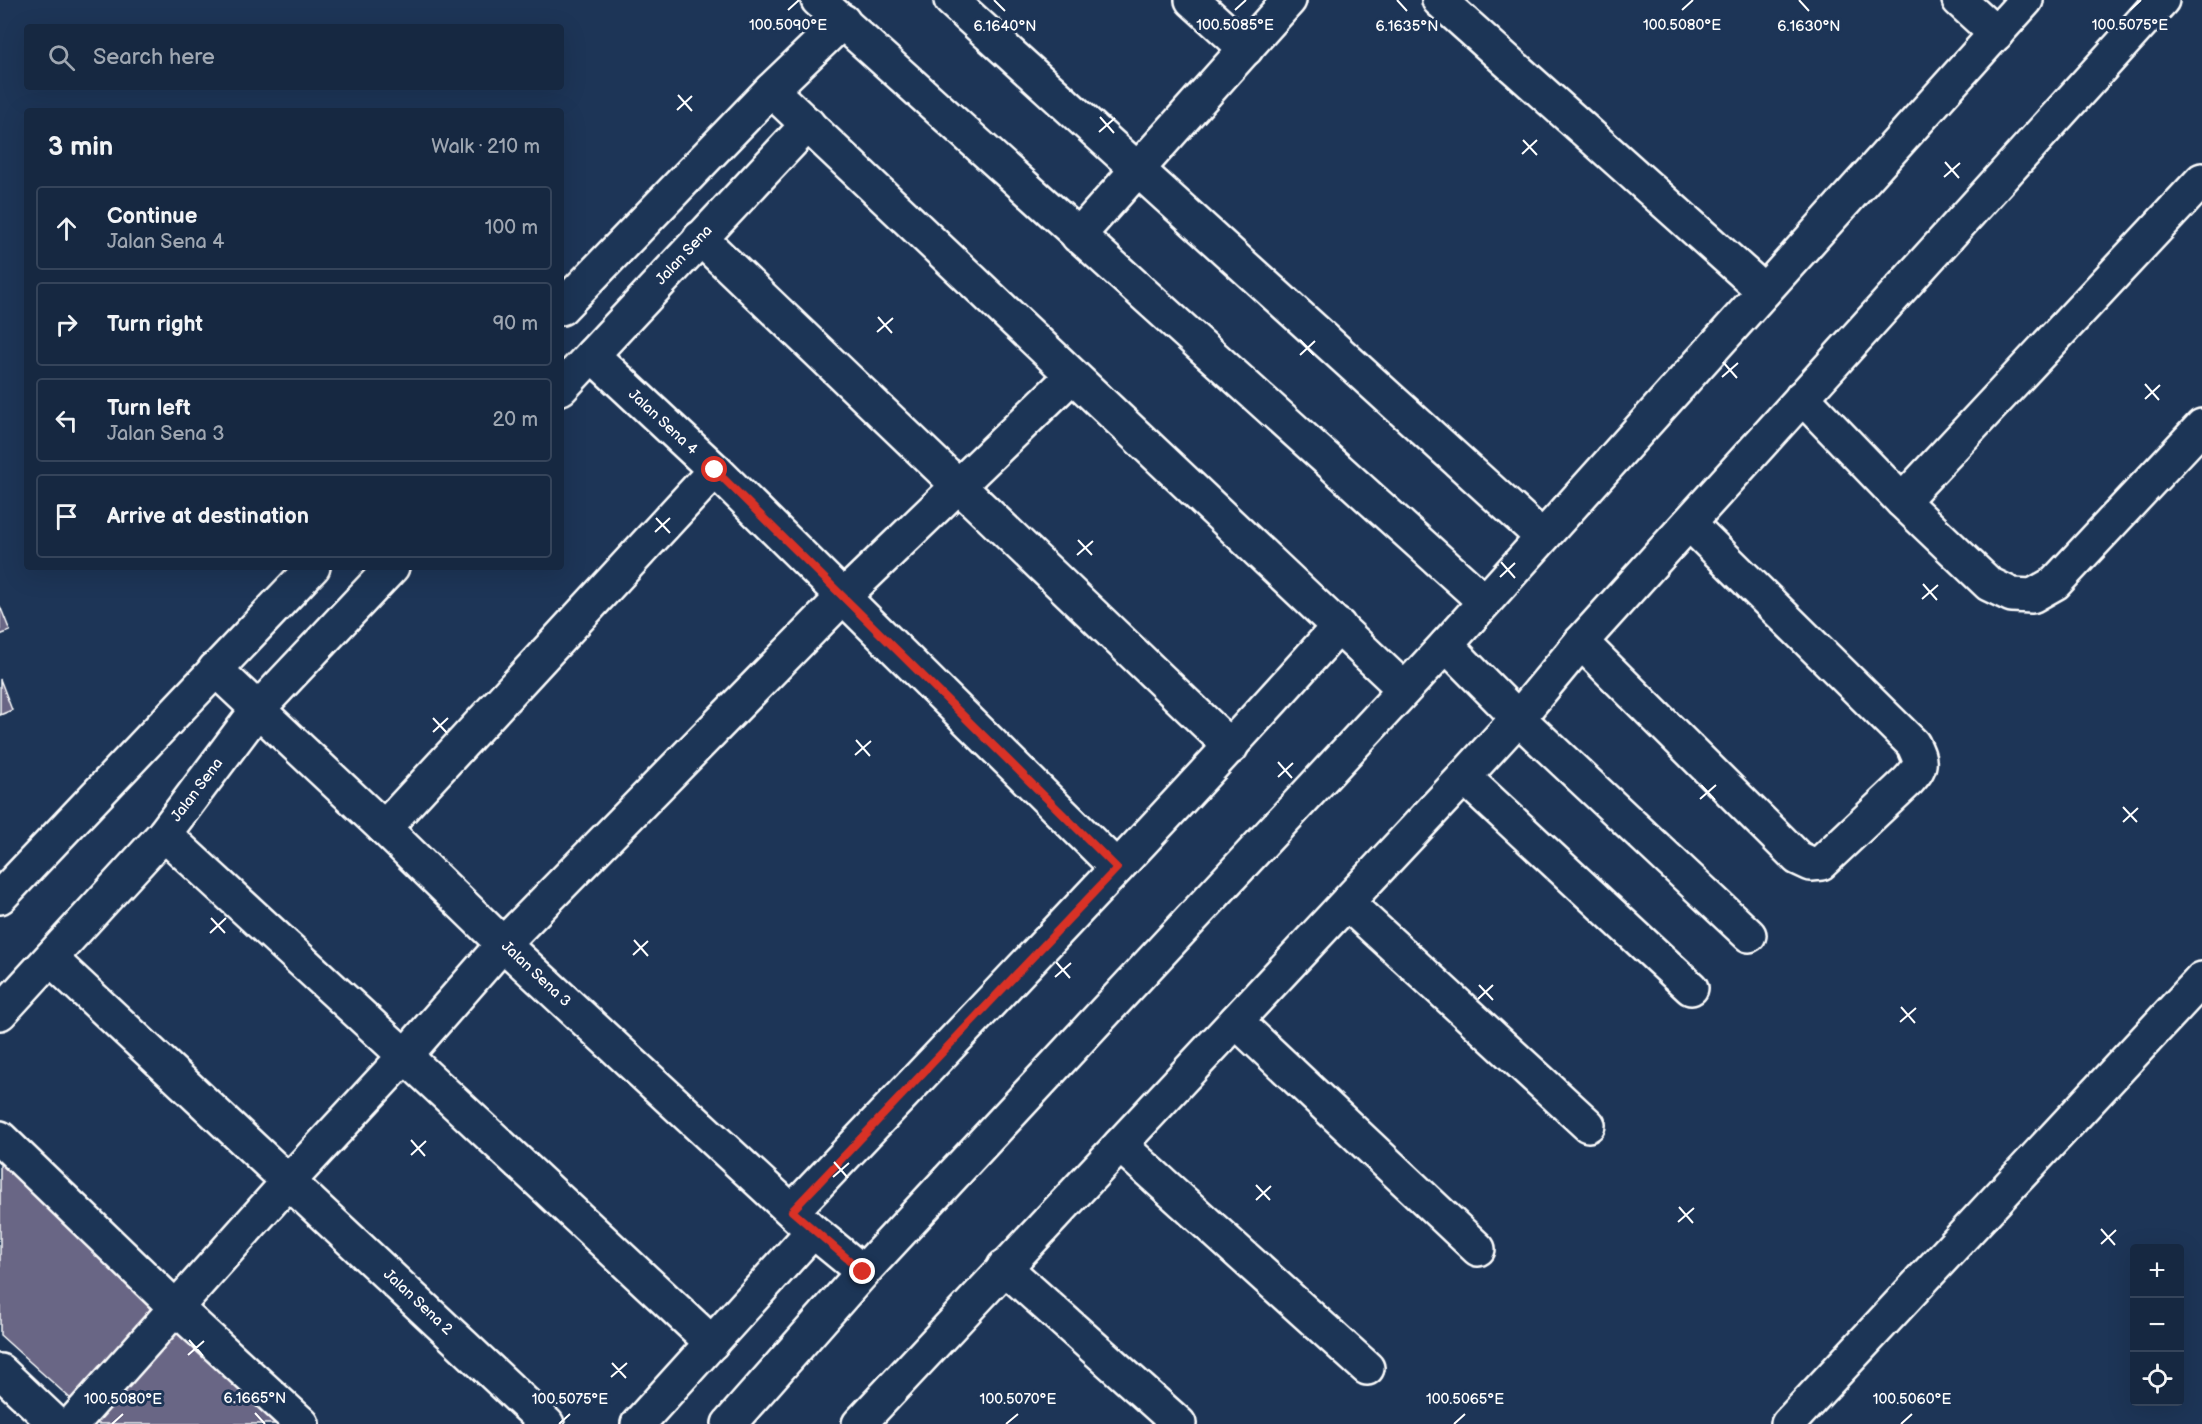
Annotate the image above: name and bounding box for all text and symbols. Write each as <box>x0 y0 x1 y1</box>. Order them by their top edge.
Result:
text: 100.5090°E <box>749 16 827 35</box>
text: 100.5085°E <box>1196 16 1274 35</box>
text: 100.5080°E <box>1643 16 1721 35</box>
text: 100.5075°E <box>2092 16 2168 35</box>
text: 6.1640°N <box>973 17 1037 36</box>
text: 6.1635°N <box>1376 17 1438 36</box>
text: 6.1630°N <box>1777 17 1841 36</box>
search box <box>24 24 564 90</box>
icon: search <box>45 41 78 74</box>
text: Search here <box>93 44 215 71</box>
text: 3 min <box>48 132 113 163</box>
text: Walk · 210 m <box>431 135 540 159</box>
text: Continue <box>107 203 197 230</box>
icon: ahead <box>50 212 83 245</box>
text: 100 m <box>485 216 538 240</box>
street label: Jalan Sena <box>652 221 716 289</box>
text: Jalan Sena 4 <box>107 230 224 254</box>
icon: right <box>50 308 83 341</box>
text: Turn right <box>107 311 203 338</box>
text: 90 m <box>493 312 538 336</box>
street label: Jalan Sena 4 <box>624 385 702 459</box>
text: Turn left <box>107 395 191 422</box>
icon: left <box>50 404 83 437</box>
text: 20 m <box>493 408 538 432</box>
text: Jalan Sena 3 <box>107 422 225 446</box>
route start <box>701 456 727 482</box>
icon: arrive <box>50 500 83 533</box>
text: Arrive at destination <box>107 503 309 530</box>
street label: Jalan Sena <box>167 754 227 826</box>
street label: Jalan Sena 3 <box>497 937 575 1011</box>
map controls <box>2130 1244 2184 1406</box>
button: + <box>2130 1244 2184 1298</box>
route end <box>849 1258 875 1284</box>
street label: Jalan Sena 2 <box>379 1265 457 1339</box>
button: − <box>2130 1298 2184 1352</box>
button: locate <box>2130 1352 2184 1406</box>
text: 6.1665°N <box>224 1389 286 1408</box>
text: 100.5080°E <box>84 1390 162 1409</box>
text: 100.5075°E <box>532 1390 608 1409</box>
text: 100.5070°E <box>980 1390 1056 1409</box>
text: 100.5065°E <box>1426 1390 1504 1409</box>
text: 100.5060°E <box>1873 1390 1951 1409</box>

